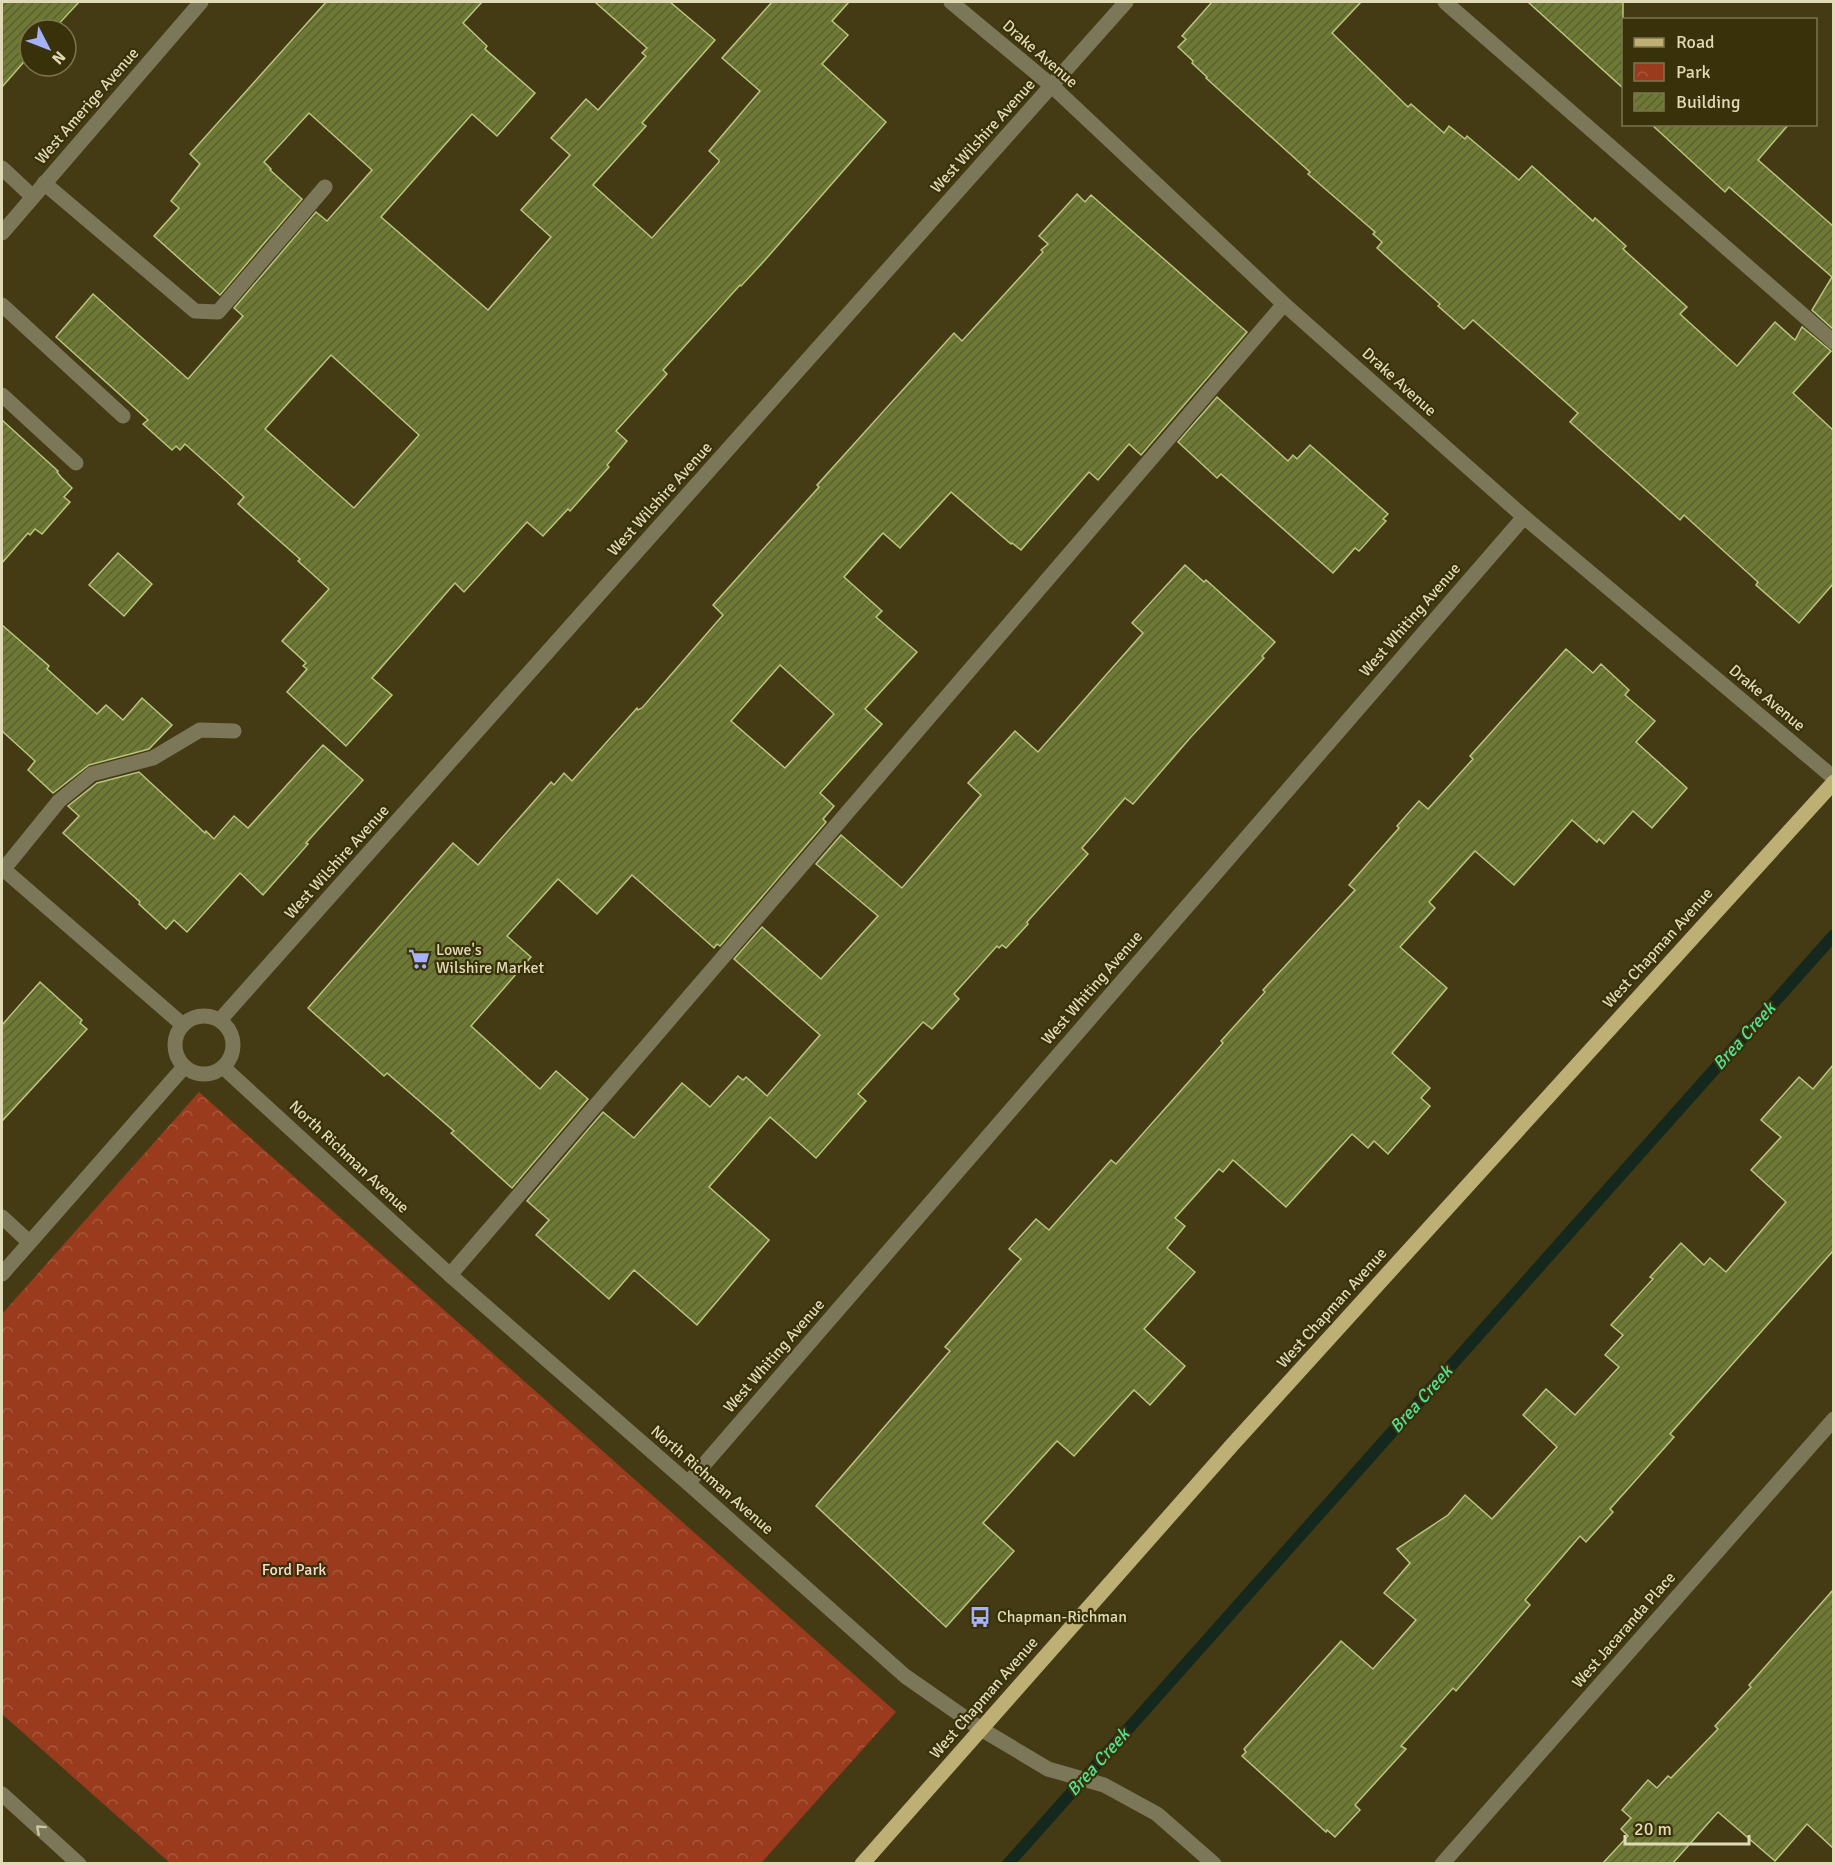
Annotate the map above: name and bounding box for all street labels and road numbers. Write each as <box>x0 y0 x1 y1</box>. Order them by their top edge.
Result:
street label: Drake Avenue <box>998 16 1082 92</box>
street label: West Amerige Avenue <box>31 44 143 168</box>
street label: West Wilshire Avenue <box>926 75 1040 197</box>
street label: Drake Avenue <box>1358 343 1440 421</box>
street label: West Wilshire Avenue <box>603 438 717 560</box>
street label: West Whiting Avenue <box>1355 559 1465 681</box>
street label: Drake Avenue <box>1725 660 1809 736</box>
street label: West Wilshire Avenue <box>280 801 394 923</box>
street label: West Chapman Avenue <box>1599 884 1717 1012</box>
street label: West Whiting Avenue <box>1037 927 1147 1049</box>
street label: North Richman Avenue <box>285 1096 413 1218</box>
street label: West Chapman Avenue <box>1273 1244 1391 1372</box>
street label: West Whiting Avenue <box>719 1295 829 1417</box>
street label: North Richman Avenue <box>646 1421 778 1539</box>
street label: West Jacaranda Place <box>1568 1568 1680 1692</box>
street label: West Chapman Avenue <box>926 1633 1042 1763</box>

